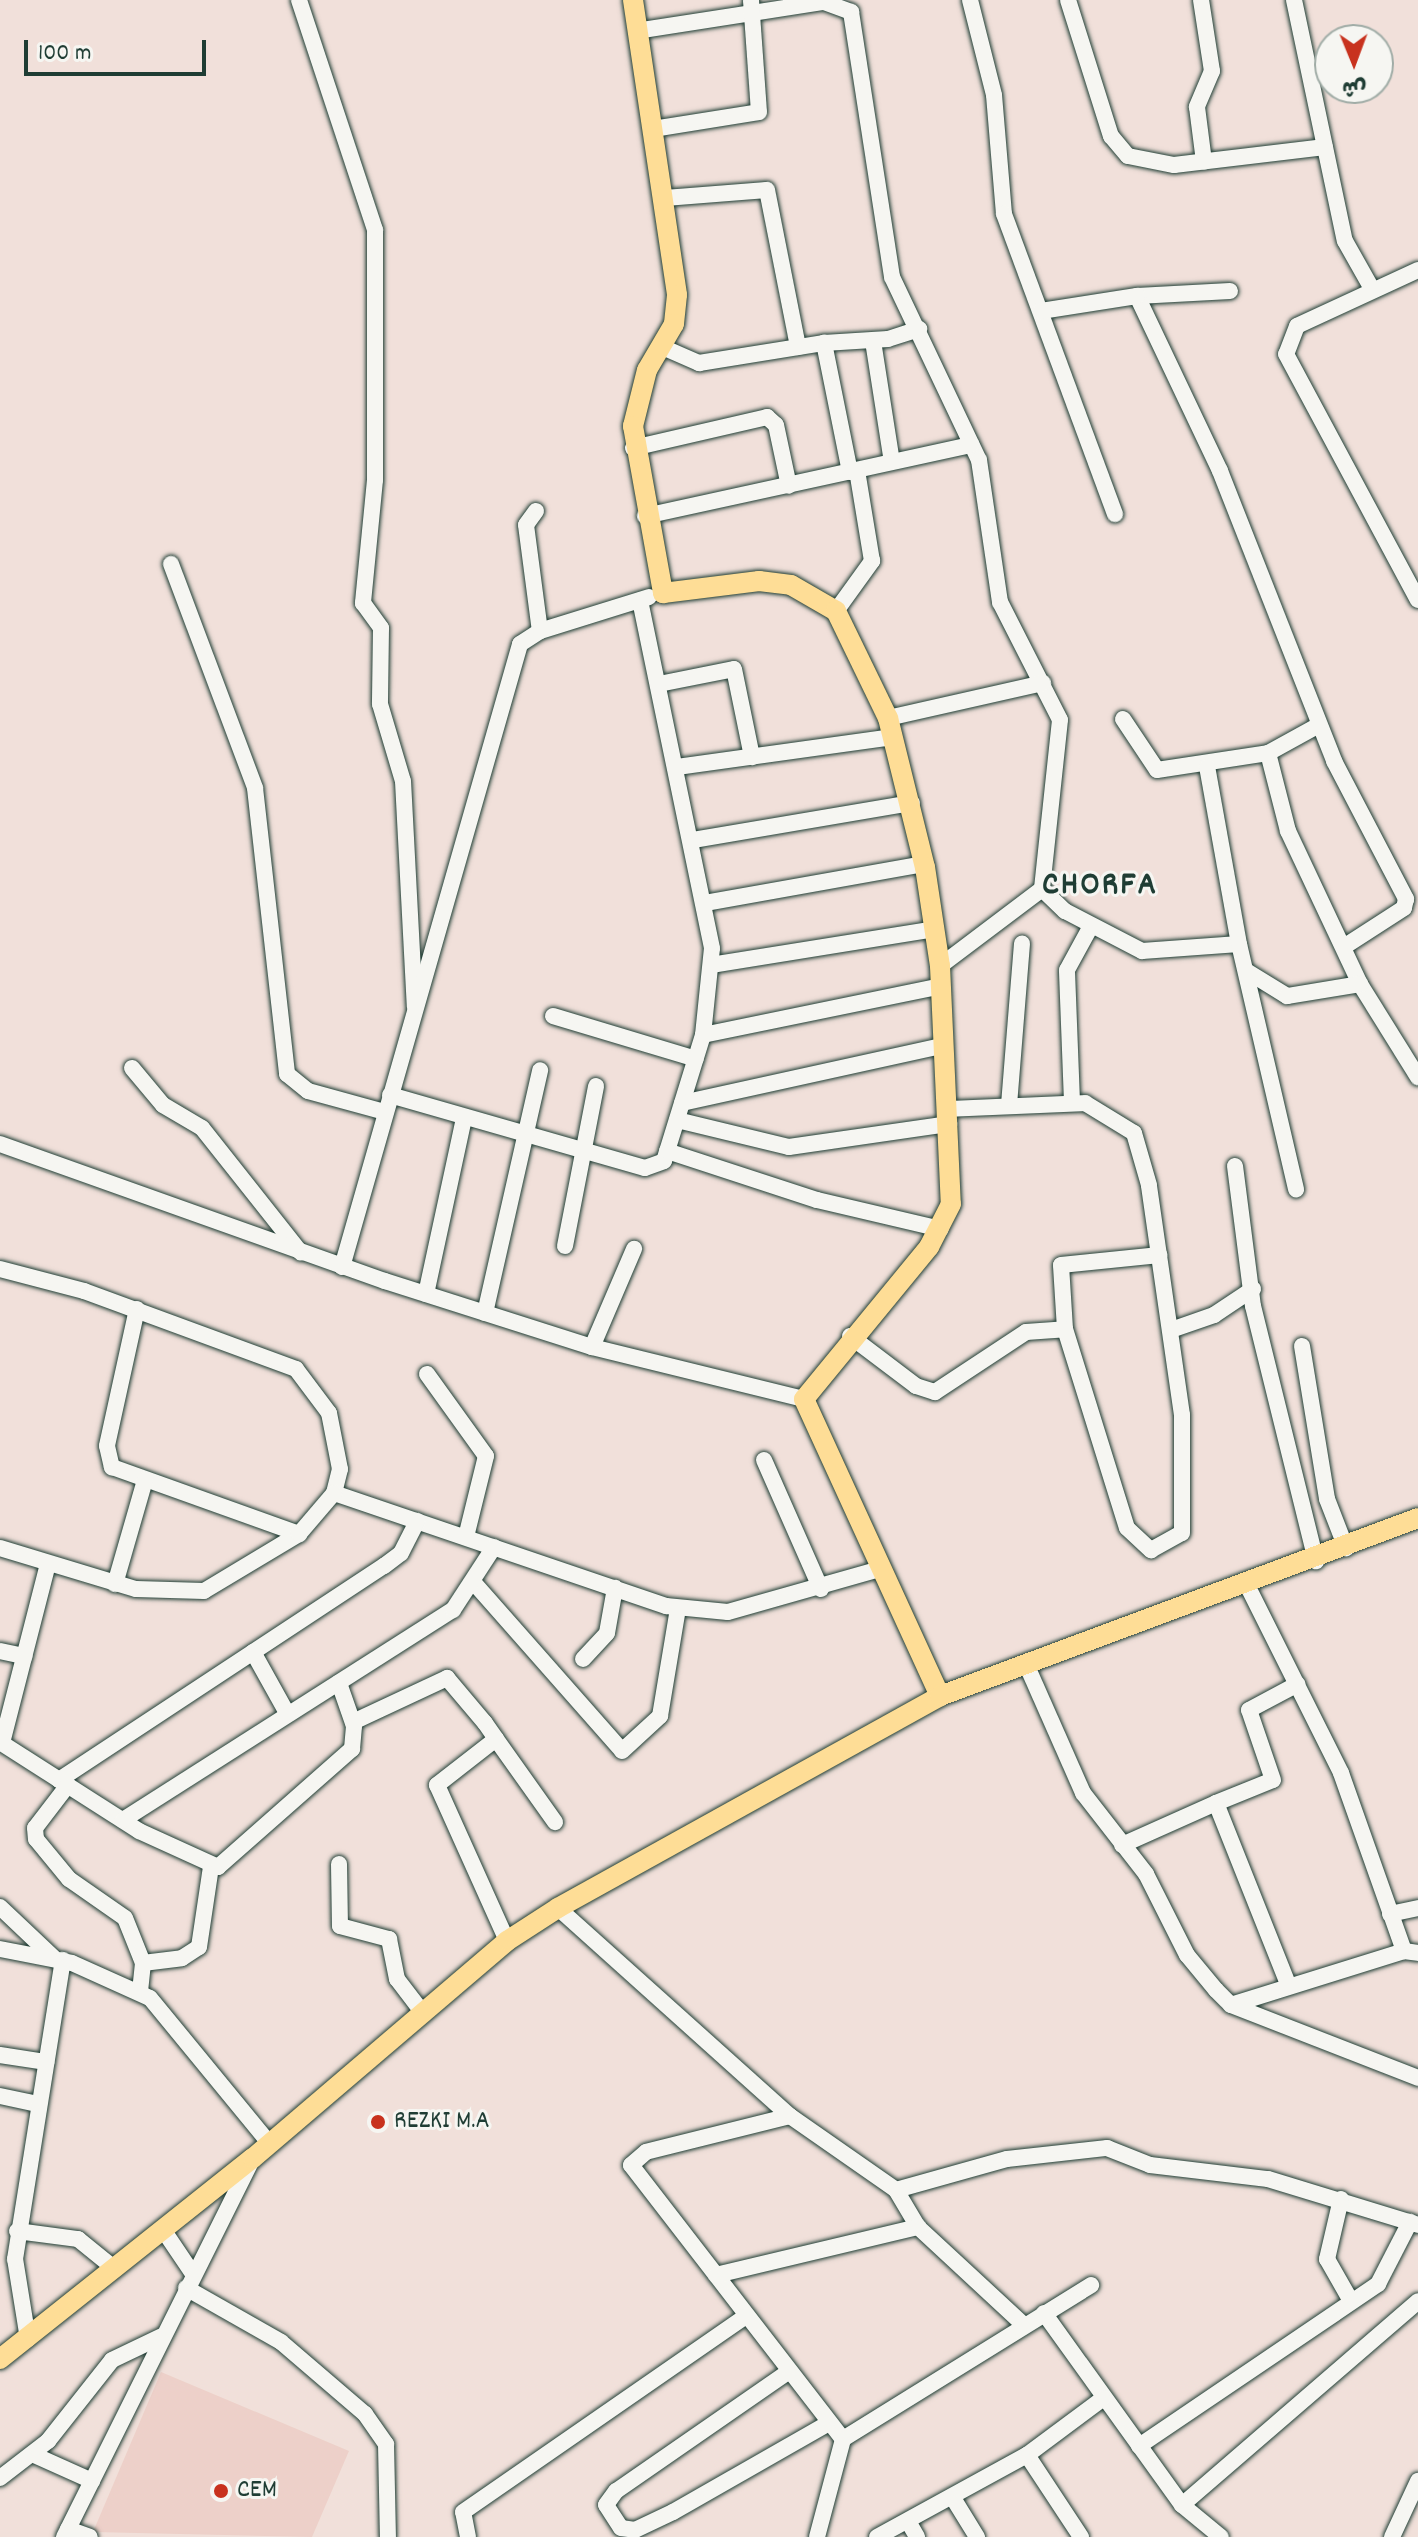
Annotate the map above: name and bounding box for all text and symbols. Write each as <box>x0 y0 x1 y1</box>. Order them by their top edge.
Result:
scale bar <box>28 24 210 74</box>
north arrow <box>1314 24 1394 104</box>
text: 100 m <box>38 37 91 71</box>
text: ش <box>1342 71 1367 102</box>
district label: CHORFA <box>1042 867 1158 907</box>
place label: REZKI M.A <box>394 2106 490 2138</box>
marker: REZKI M.A <box>369 2113 387 2131</box>
place label: CEM <box>237 2475 277 2507</box>
marker: CEM <box>212 2482 230 2500</box>

